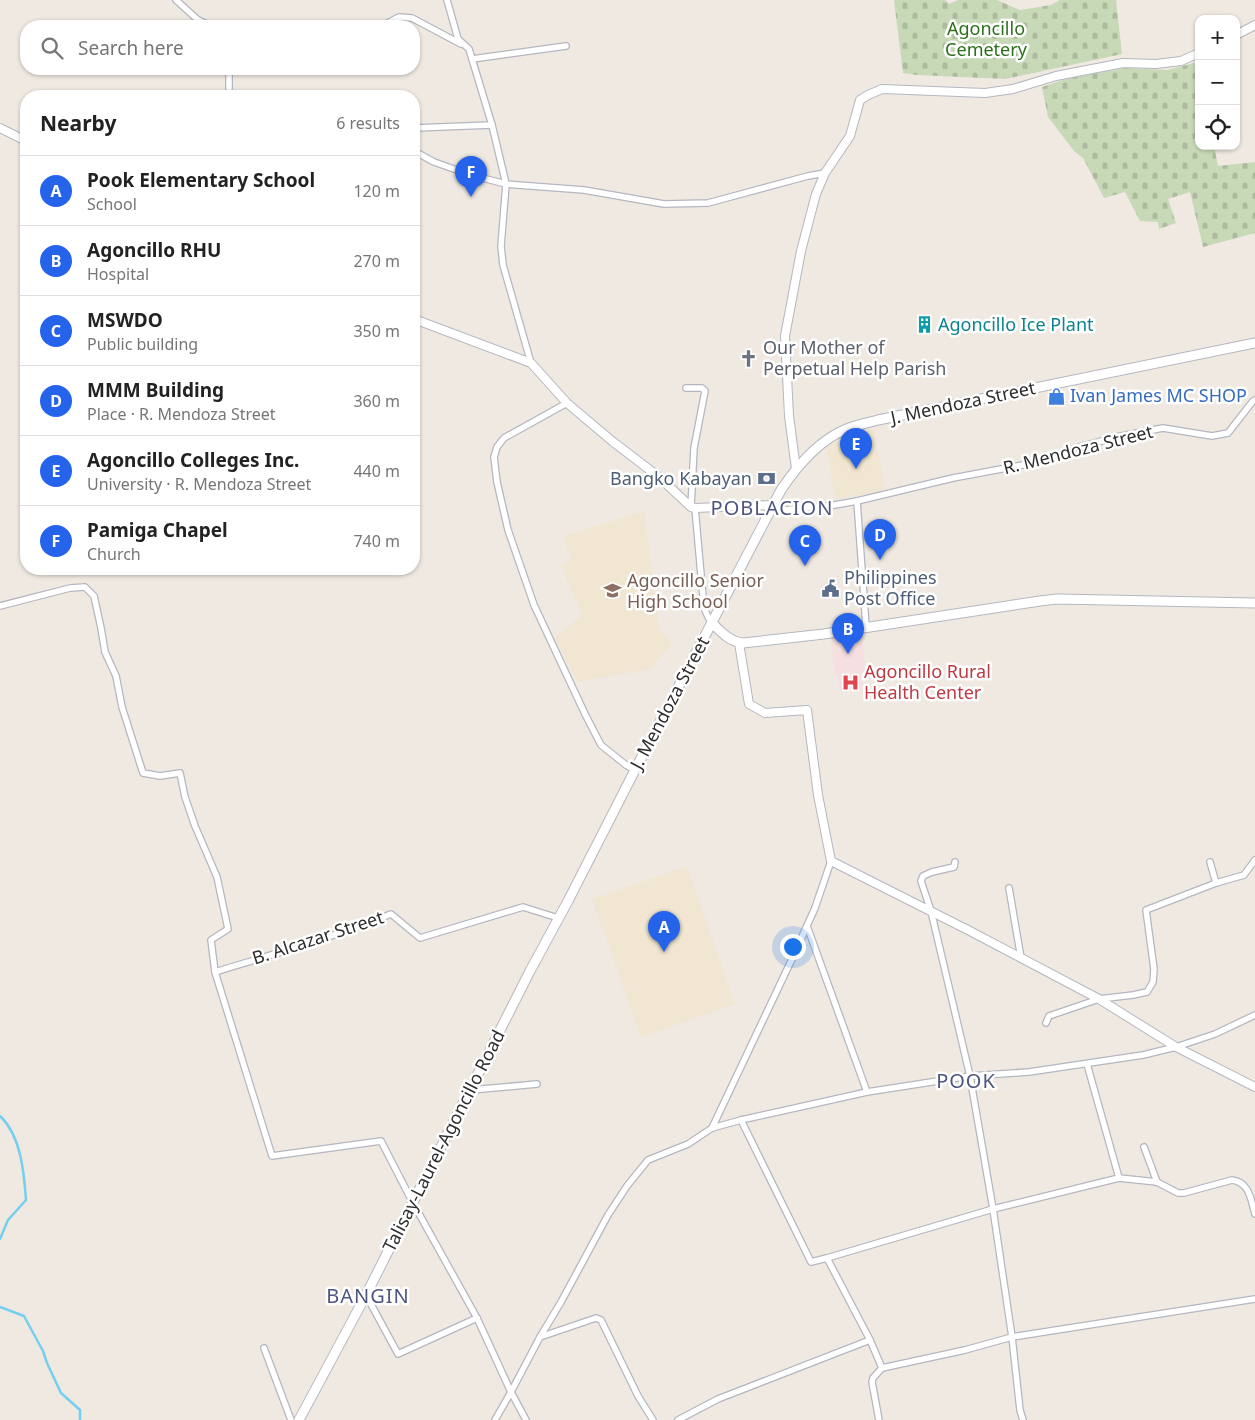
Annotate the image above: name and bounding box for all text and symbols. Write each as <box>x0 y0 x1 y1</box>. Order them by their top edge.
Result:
map controls <box>1195 15 1240 150</box>
button: + <box>1195 15 1240 60</box>
park label: Agoncillo Cemetery <box>945 16 1028 61</box>
search box <box>20 20 420 75</box>
icon: search <box>38 34 66 62</box>
text: Search here <box>78 35 184 61</box>
button: − <box>1195 60 1240 105</box>
button: locate <box>1195 105 1240 150</box>
text: Nearby <box>40 109 116 137</box>
text: 6 results <box>336 112 400 134</box>
pin: F <box>455 156 487 197</box>
text: Pook Elementary School <box>87 167 315 193</box>
text: A <box>50 180 62 202</box>
text: 120 m <box>353 180 400 202</box>
text: School <box>87 193 137 215</box>
text: Agoncillo RHU <box>87 237 221 263</box>
text: B <box>51 250 61 272</box>
text: 270 m <box>353 250 400 272</box>
text: Hospital <box>87 263 149 285</box>
text: MSWDO <box>87 307 163 333</box>
place label: Agoncillo Ice Plant <box>938 312 1094 336</box>
building icon: Agoncillo Ice Plant <box>914 315 934 335</box>
text: C <box>51 320 61 342</box>
text: 350 m <box>353 320 400 342</box>
text: Public building <box>87 333 198 355</box>
place label: Our Mother of Perpetual Help Parish <box>763 335 946 380</box>
church icon: Our Mother of Perpetual Help Parish <box>739 348 759 368</box>
street label: J. Mendoza Street <box>886 375 1038 429</box>
text: MMM Building <box>87 377 224 403</box>
place label: Ivan James MC SHOP <box>1070 383 1247 407</box>
shop icon: Ivan James MC SHOP <box>1046 386 1066 406</box>
text: D <box>50 390 62 412</box>
text: 360 m <box>353 390 400 412</box>
text: Place · R. Mendoza Street <box>87 403 276 425</box>
street label: R. Mendoza Street <box>1000 419 1156 479</box>
pin: E <box>840 428 872 469</box>
text: Agoncillo Colleges Inc. <box>87 447 299 473</box>
text: E <box>52 460 60 482</box>
text: 440 m <box>353 460 400 482</box>
place label: Bangko Kabayan <box>610 466 752 490</box>
bank icon: Bangko Kabayan <box>756 469 776 489</box>
text: University · R. Mendoza Street <box>87 473 311 495</box>
district label: POBLACION <box>711 494 833 521</box>
text: Pamiga Chapel <box>87 517 228 543</box>
pin: D <box>864 519 896 560</box>
pin: C <box>789 525 821 566</box>
text: F <box>52 530 60 552</box>
text: 740 m <box>353 530 400 552</box>
text: Church <box>87 543 141 565</box>
place label: Philippines Post Office <box>844 565 937 610</box>
place label: Agoncillo Senior High School <box>627 568 764 613</box>
public building icon: Philippines Post Office <box>820 578 840 598</box>
school or university icon: Agoncillo Senior High School <box>603 581 623 601</box>
pin: B <box>832 613 864 654</box>
street label: J. Mendoza Street <box>623 631 715 775</box>
place label: Agoncillo Rural Health Center <box>864 659 991 704</box>
hospital icon: Agoncillo Rural Health Center <box>840 672 860 692</box>
street label: B. Alcazar Street <box>249 904 387 970</box>
pin: A <box>648 911 680 952</box>
your location <box>780 934 806 960</box>
street label: Talisay-Laurel-Agoncillo Road <box>377 1026 510 1256</box>
district label: POOK <box>936 1067 996 1094</box>
district label: BANGIN <box>326 1282 410 1309</box>

